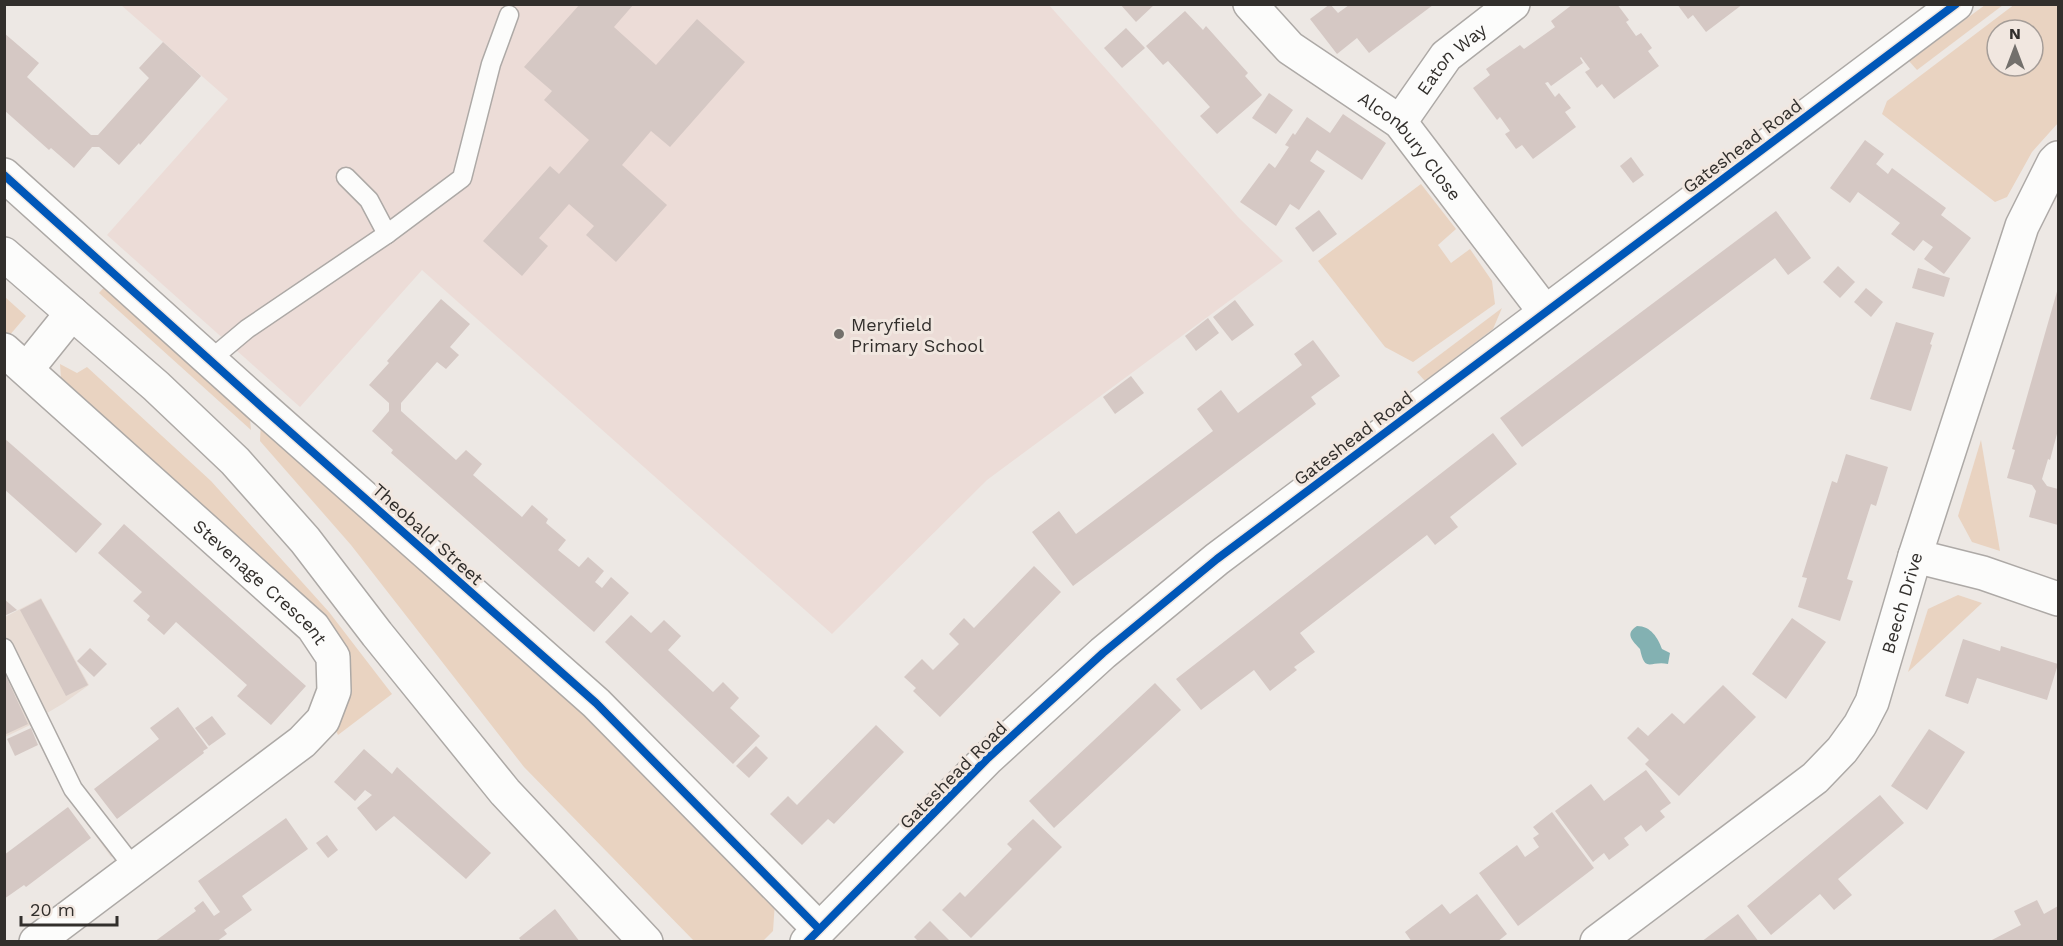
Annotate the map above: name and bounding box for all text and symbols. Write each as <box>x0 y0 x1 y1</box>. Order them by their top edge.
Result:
street label: Eaton Way <box>1412 18 1491 99</box>
north arrow <box>1985 18 2045 78</box>
text: N <box>2009 24 2021 43</box>
street label: Alconbury Close <box>1355 87 1466 204</box>
street label: Gateshead Road <box>1678 94 1806 198</box>
place label: Meryfield Primary School <box>851 314 984 356</box>
marker: Meryfield Primary School <box>832 327 846 341</box>
street label: Gateshead Road <box>1289 386 1417 490</box>
street label: Theobald Street <box>368 479 488 589</box>
street label: Stevenage Crescent <box>190 515 332 649</box>
street label: Beech Drive <box>1876 549 1926 656</box>
street label: Gateshead Road <box>895 717 1011 833</box>
scale bar <box>21 889 117 927</box>
text: 20 m <box>30 899 75 920</box>

